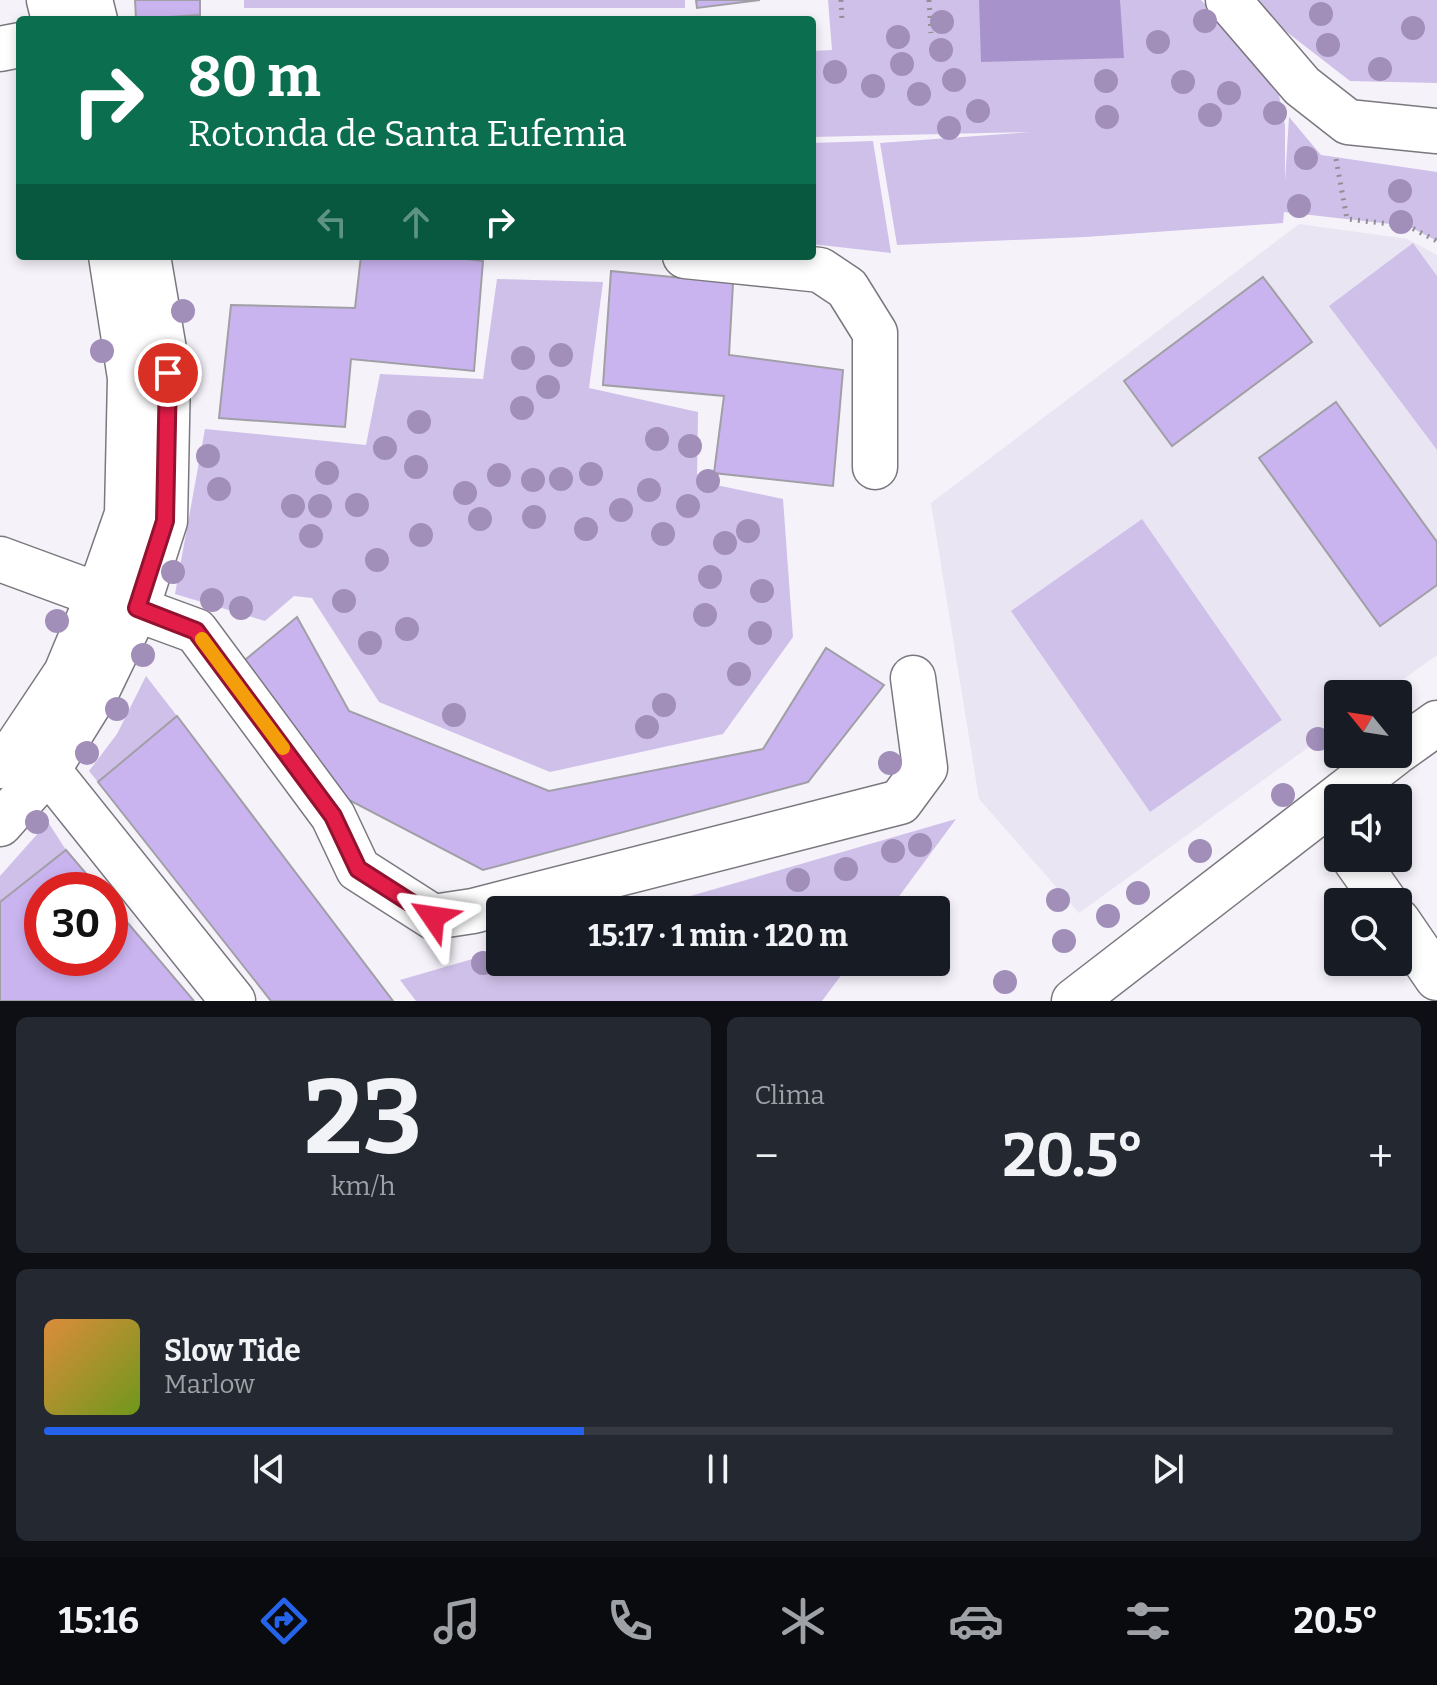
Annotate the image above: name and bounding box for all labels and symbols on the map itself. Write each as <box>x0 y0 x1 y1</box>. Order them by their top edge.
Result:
pin <box>134 339 202 407</box>
north arrow <box>1324 680 1412 768</box>
speed limit sign: 30 <box>24 872 128 976</box>
position arrow <box>391 875 475 959</box>

